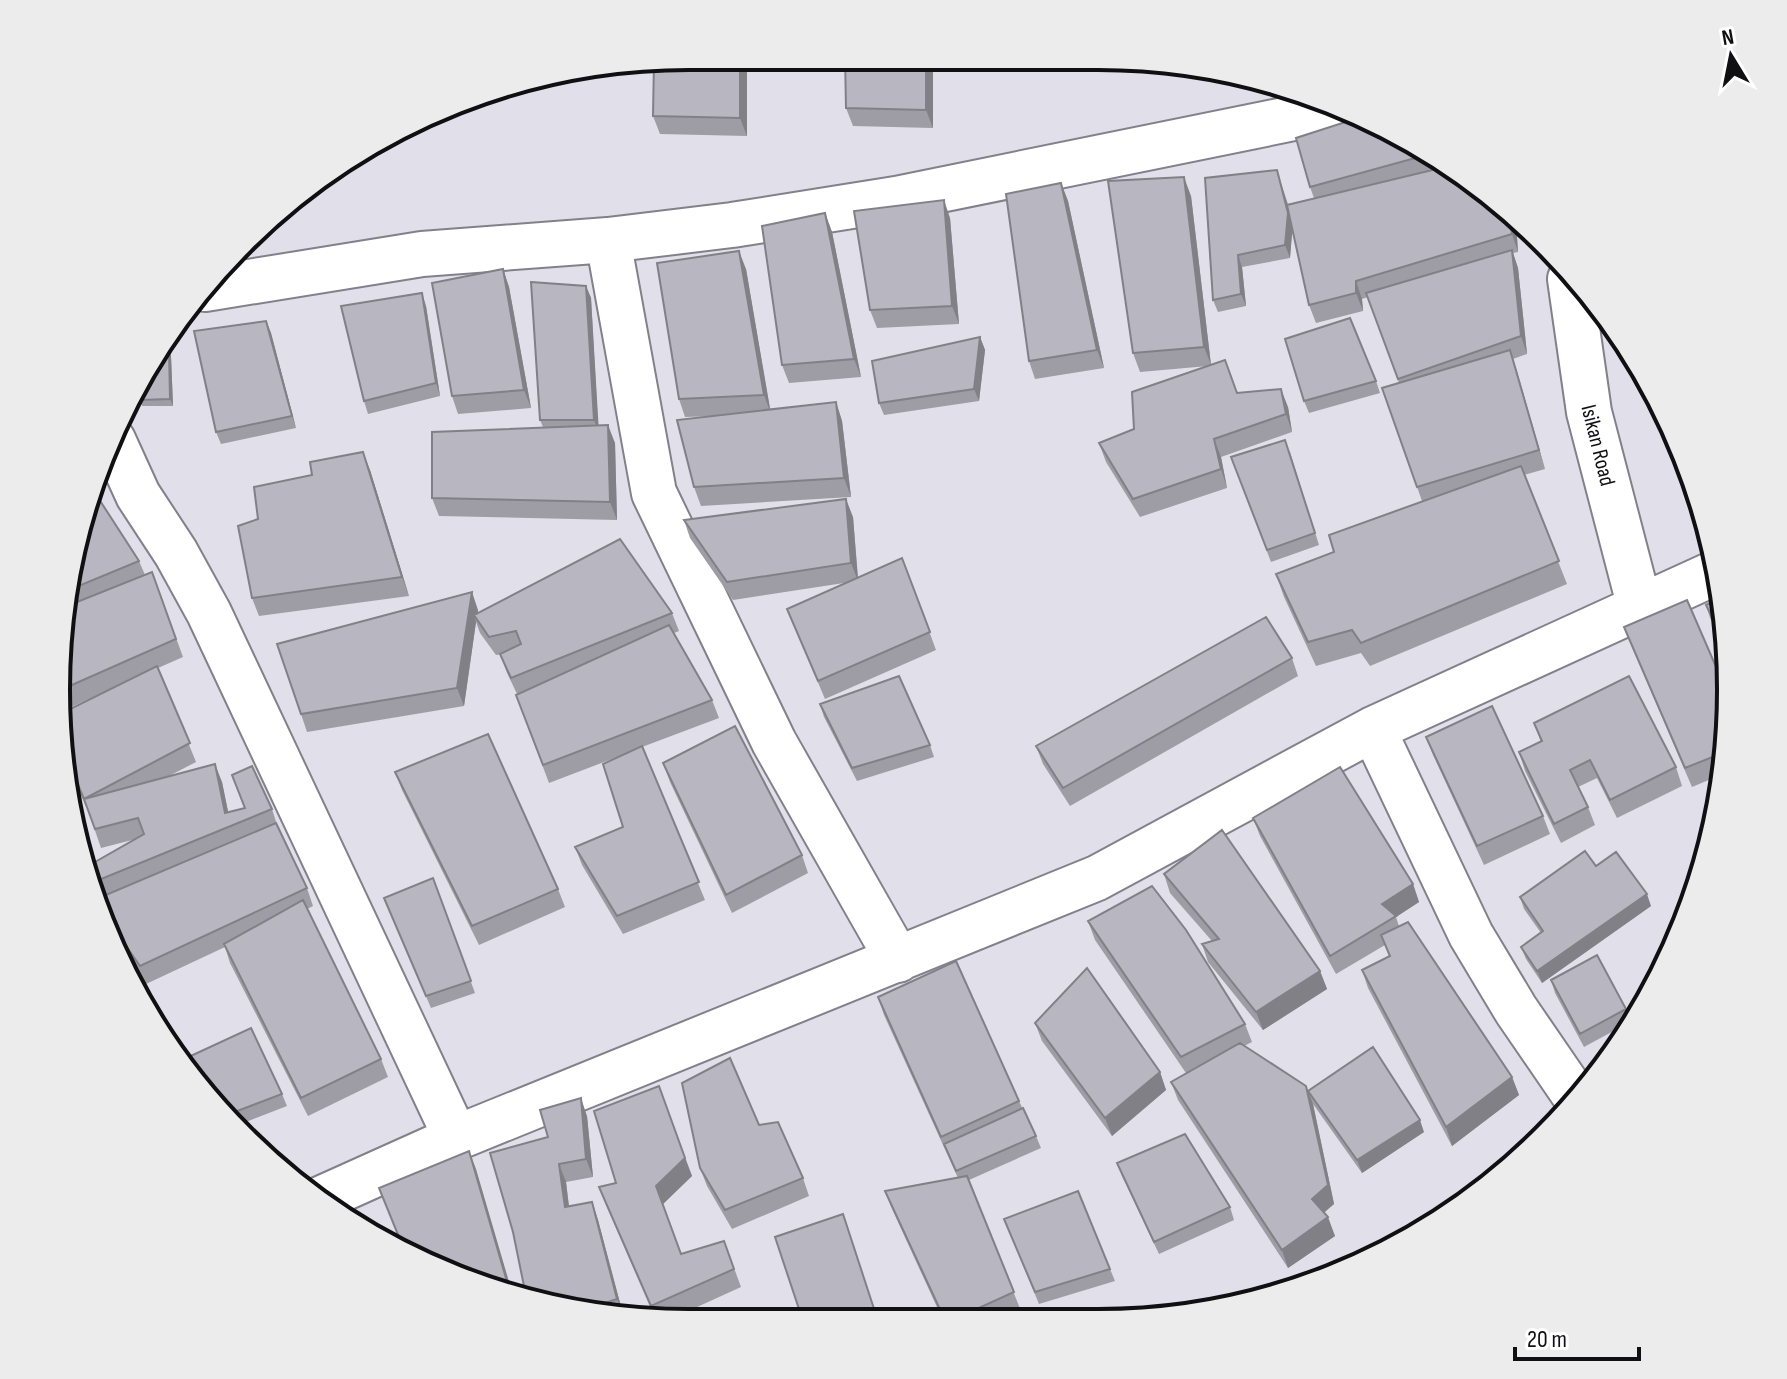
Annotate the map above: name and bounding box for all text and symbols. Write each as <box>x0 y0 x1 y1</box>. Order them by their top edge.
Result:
north arrow <box>1691 16 1771 96</box>
text: N <box>1720 23 1736 52</box>
street label: Isikan Road <box>1574 402 1621 489</box>
scale bar <box>1515 1311 1639 1361</box>
text: 20 m <box>1527 1325 1567 1354</box>

